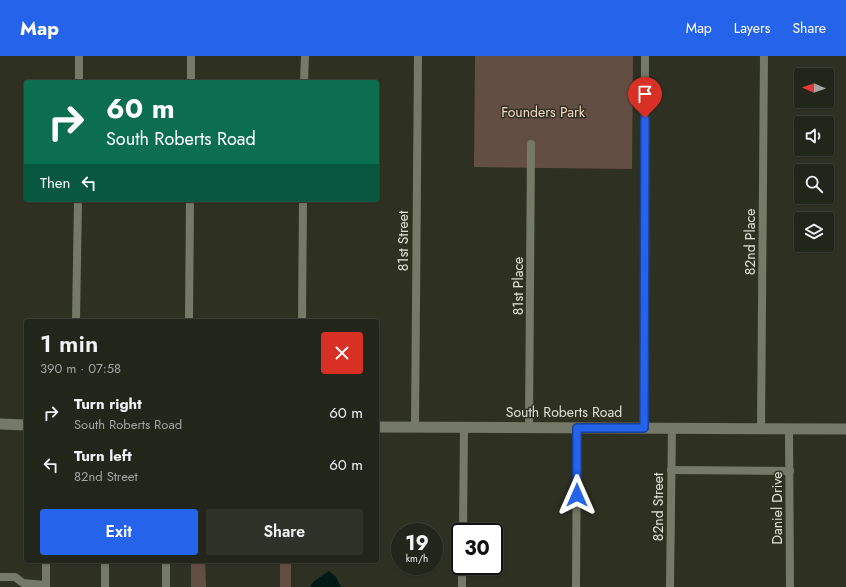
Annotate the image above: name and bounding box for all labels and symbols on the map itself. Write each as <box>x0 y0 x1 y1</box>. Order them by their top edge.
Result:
north arrow <box>794 68 834 108</box>
pin <box>628 77 662 118</box>
park label: Founders Park <box>501 102 586 122</box>
street label: 82nd Place <box>740 209 760 275</box>
street label: 81st Street <box>393 210 413 271</box>
street label: 81st Place <box>508 257 528 315</box>
street label: South Roberts Road <box>506 402 622 422</box>
street label: 82nd Street <box>648 472 668 541</box>
street label: Daniel Drive <box>767 472 787 545</box>
position arrow <box>556 474 598 516</box>
speed limit sign: 30 <box>451 523 503 575</box>

